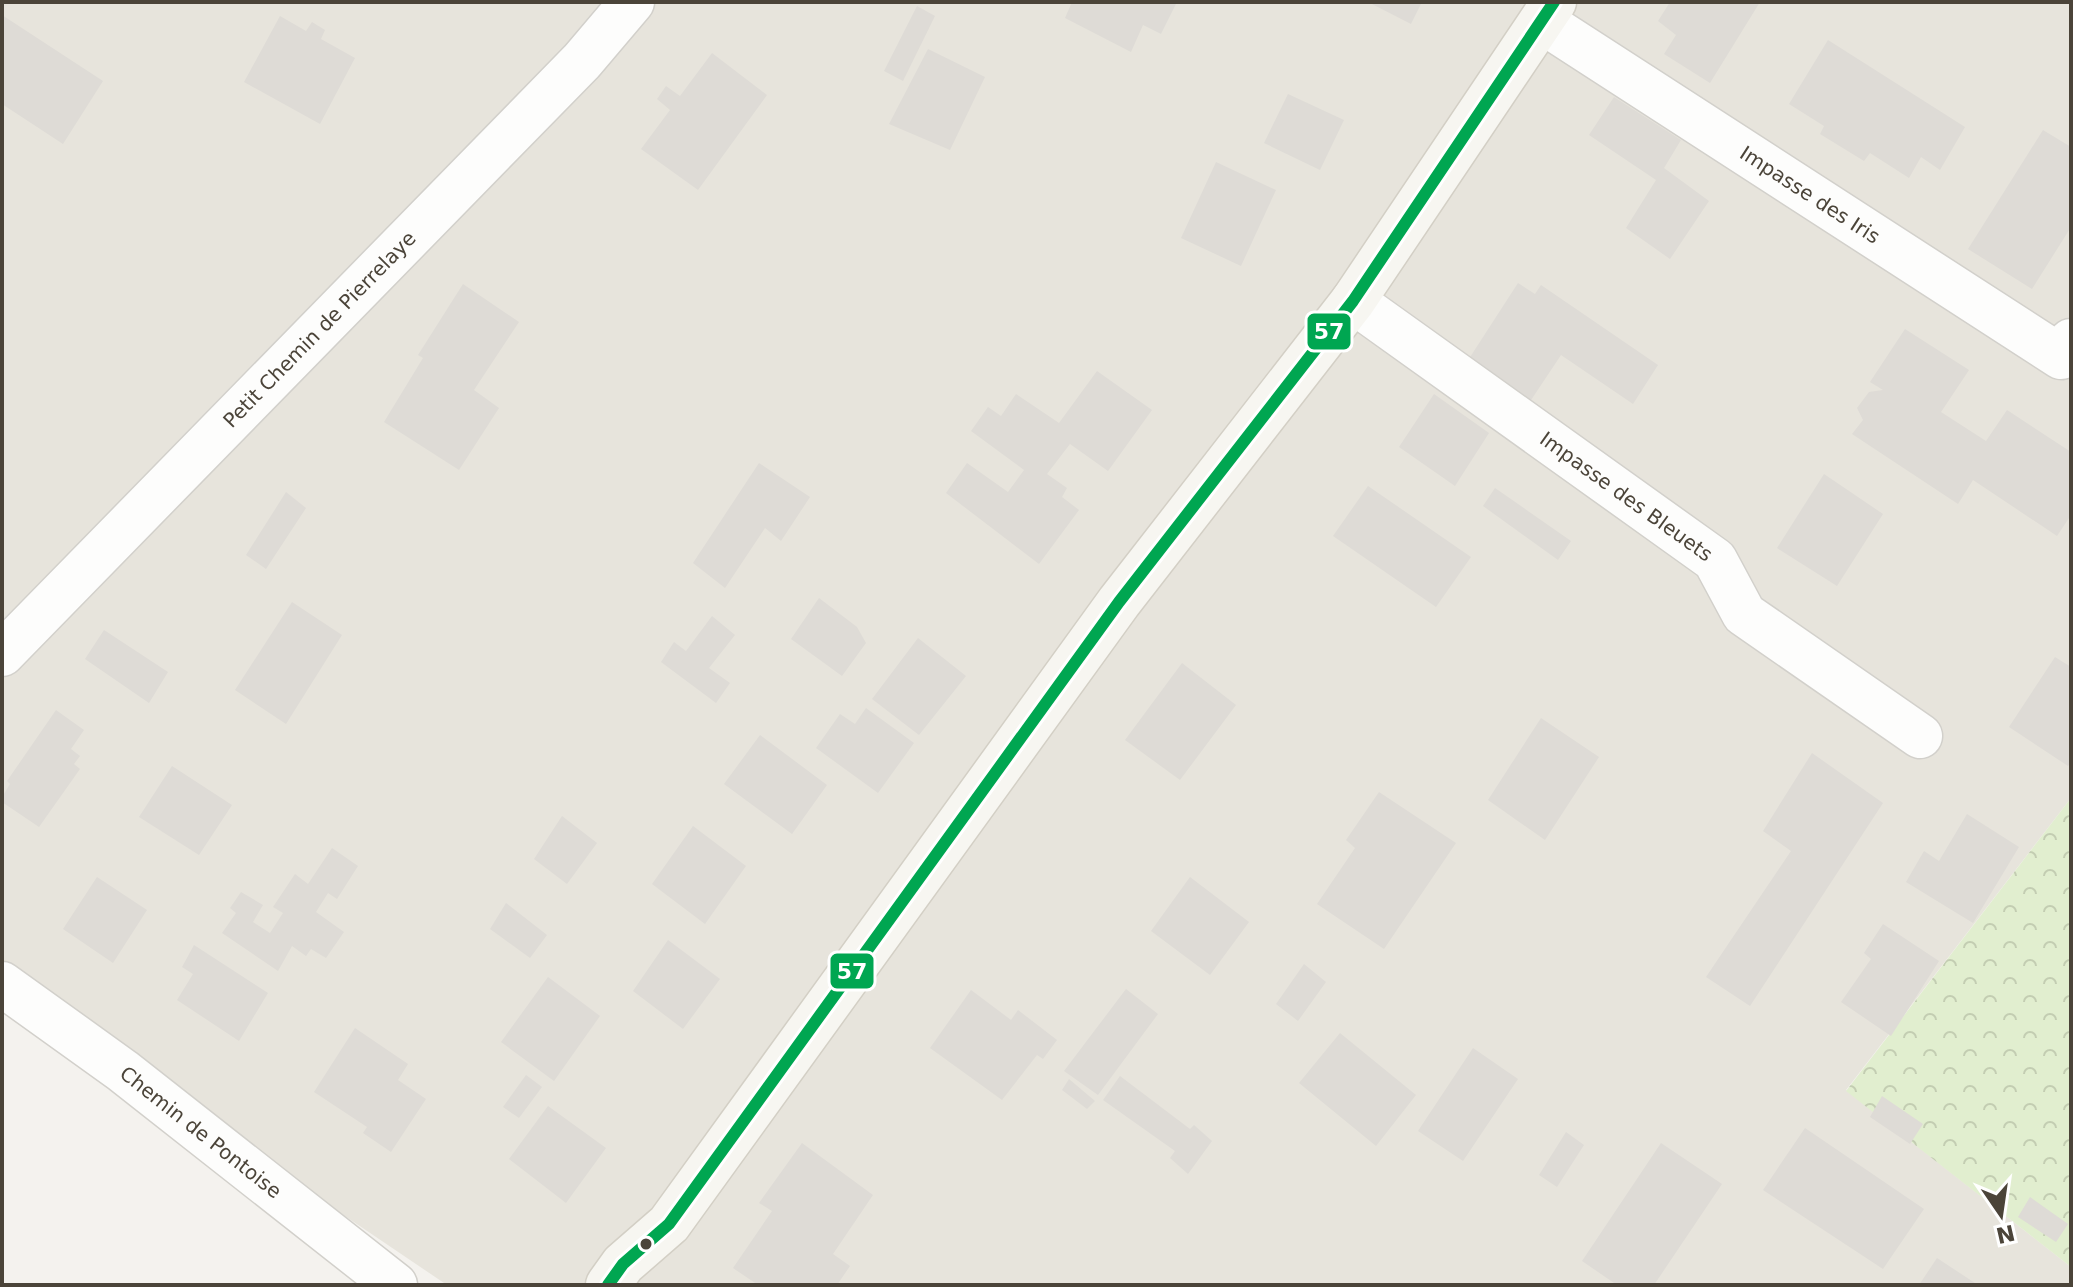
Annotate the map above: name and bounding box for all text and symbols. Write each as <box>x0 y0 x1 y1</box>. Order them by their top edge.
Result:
street label: Impasse des Iris <box>1736 141 1884 249</box>
street label: Petit Chemin de Pierrelaye <box>218 226 421 433</box>
line badge: 57 <box>1306 312 1352 351</box>
text: 57 <box>1314 319 1344 344</box>
street label: Impasse des Bleuets <box>1535 427 1717 566</box>
line badge: 57 <box>829 952 875 990</box>
text: 57 <box>837 959 867 984</box>
street label: Chemin de Pontoise <box>115 1061 286 1203</box>
north arrow <box>1961 1175 2041 1255</box>
text: N <box>1994 1220 2017 1248</box>
unlabelled marker <box>638 1236 654 1252</box>

